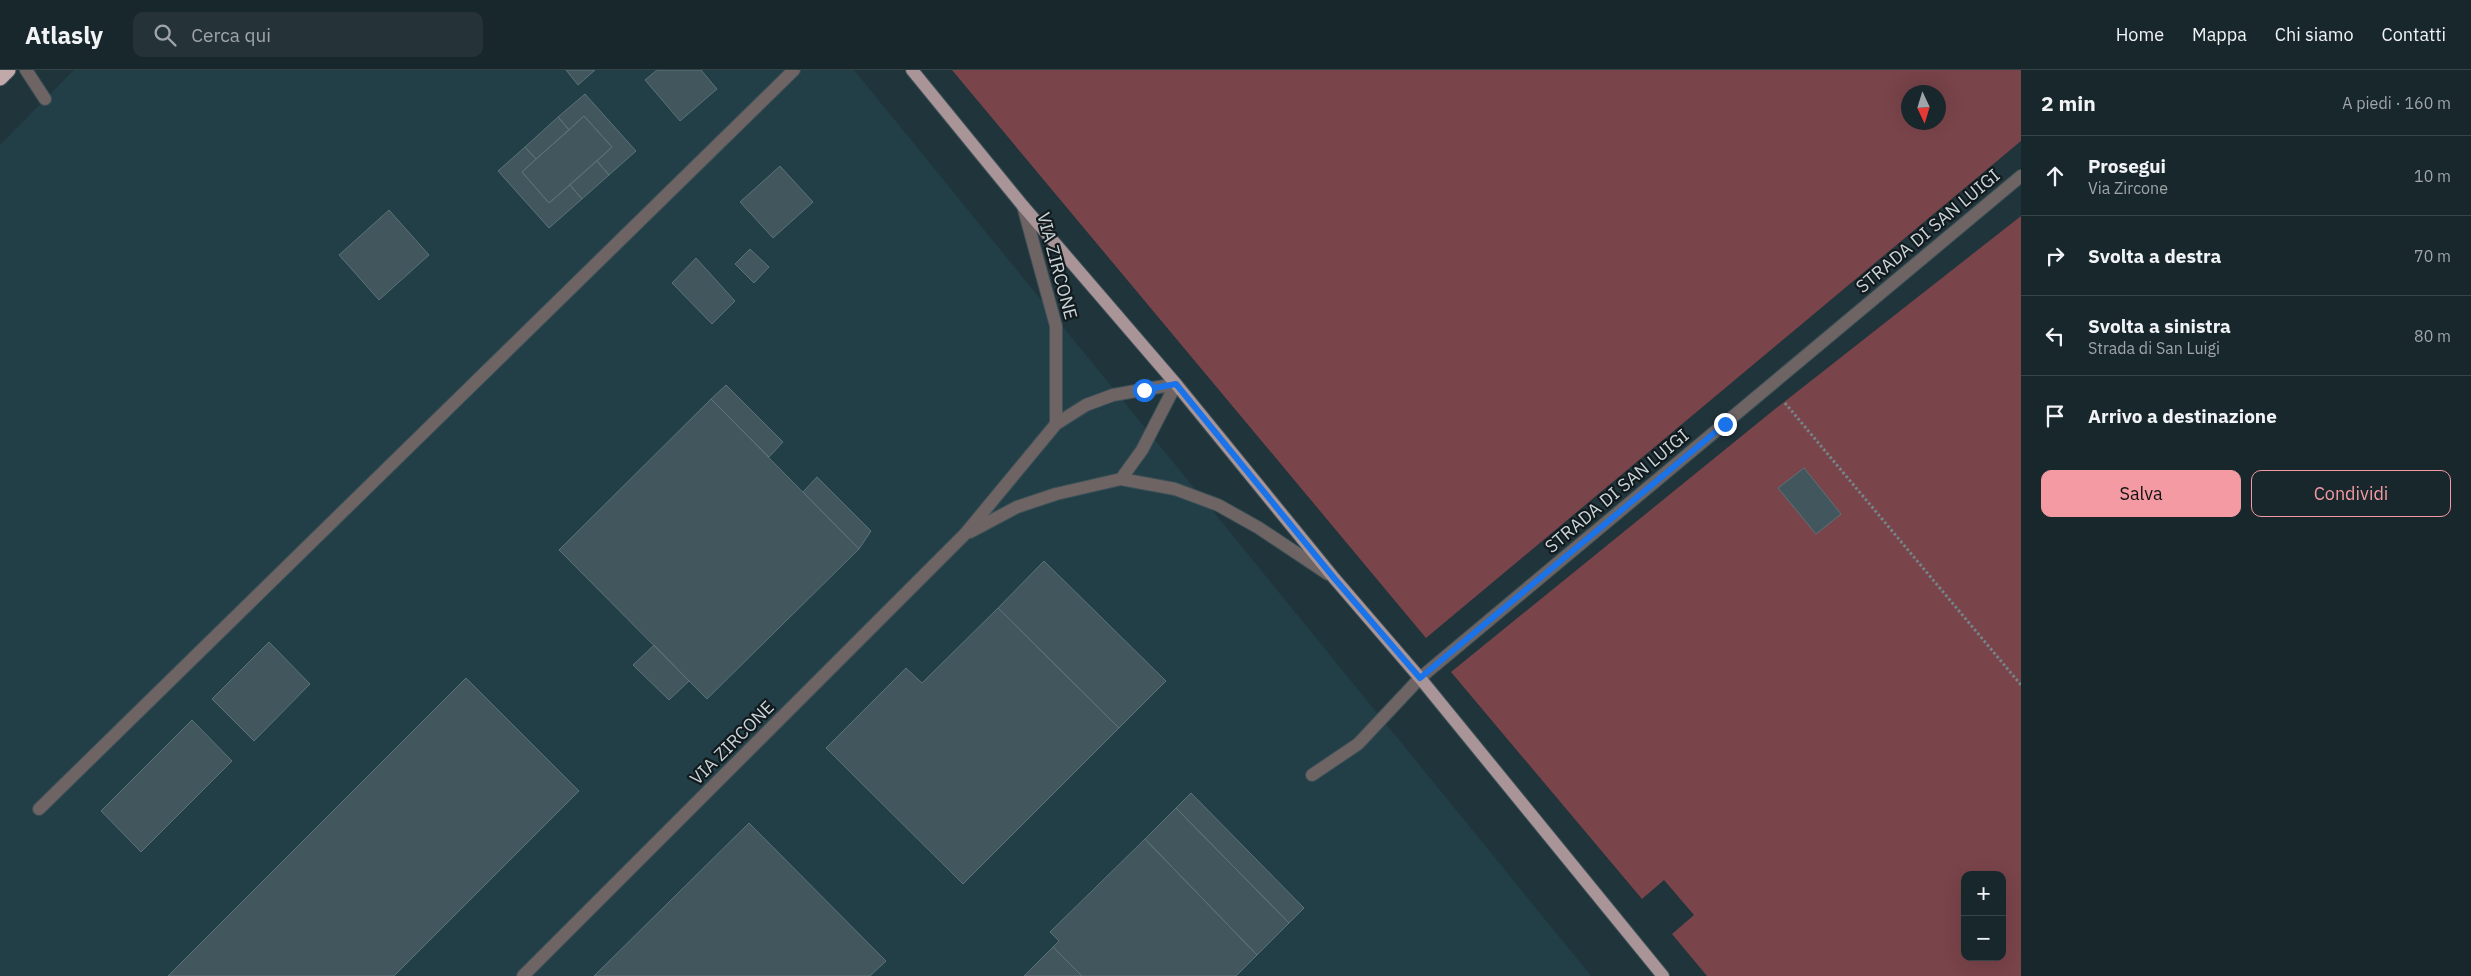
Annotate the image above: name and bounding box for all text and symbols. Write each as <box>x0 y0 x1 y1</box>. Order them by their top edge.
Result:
search box <box>133 12 483 57</box>
text: Atlasly <box>25 19 103 51</box>
icon: search <box>151 21 179 49</box>
text: Cerca qui <box>191 23 271 47</box>
text: Home <box>2116 23 2164 46</box>
text: Mappa <box>2192 23 2247 46</box>
text: Chi siamo <box>2275 23 2354 46</box>
text: Contatti <box>2382 23 2446 46</box>
north arrow <box>1901 85 1946 130</box>
text: 2 min <box>2041 89 2096 117</box>
text: A piedi · 160 m <box>2342 93 2451 113</box>
text: Prosegui <box>2088 154 2166 178</box>
icon: ahead <box>2041 162 2069 190</box>
street label: STRADA DI SAN LUIGI <box>1851 164 2005 298</box>
text: 10 m <box>2414 166 2451 186</box>
text: Via Zircone <box>2088 178 2168 198</box>
street label: VIA ZIRCONE <box>1032 210 1083 322</box>
icon: right <box>2041 242 2069 270</box>
text: Svolta a destra <box>2088 244 2221 268</box>
text: 70 m <box>2414 246 2451 266</box>
text: Svolta a sinistra <box>2088 314 2231 338</box>
icon: left <box>2041 322 2069 350</box>
text: 80 m <box>2414 326 2451 346</box>
text: Strada di San Luigi <box>2088 338 2220 358</box>
route start <box>1133 379 1156 402</box>
icon: arrive <box>2041 402 2069 430</box>
text: Arrivo a destinazione <box>2088 404 2277 428</box>
route end <box>1714 413 1737 436</box>
street label: STRADA DI SAN LUIGI <box>1540 424 1694 558</box>
button: Salva <box>2041 470 2241 517</box>
button: Condividi <box>2251 470 2451 517</box>
street label: VIA ZIRCONE <box>685 696 779 790</box>
map controls <box>1961 871 2006 961</box>
button: + <box>1961 871 2006 916</box>
button: − <box>1961 916 2006 961</box>

